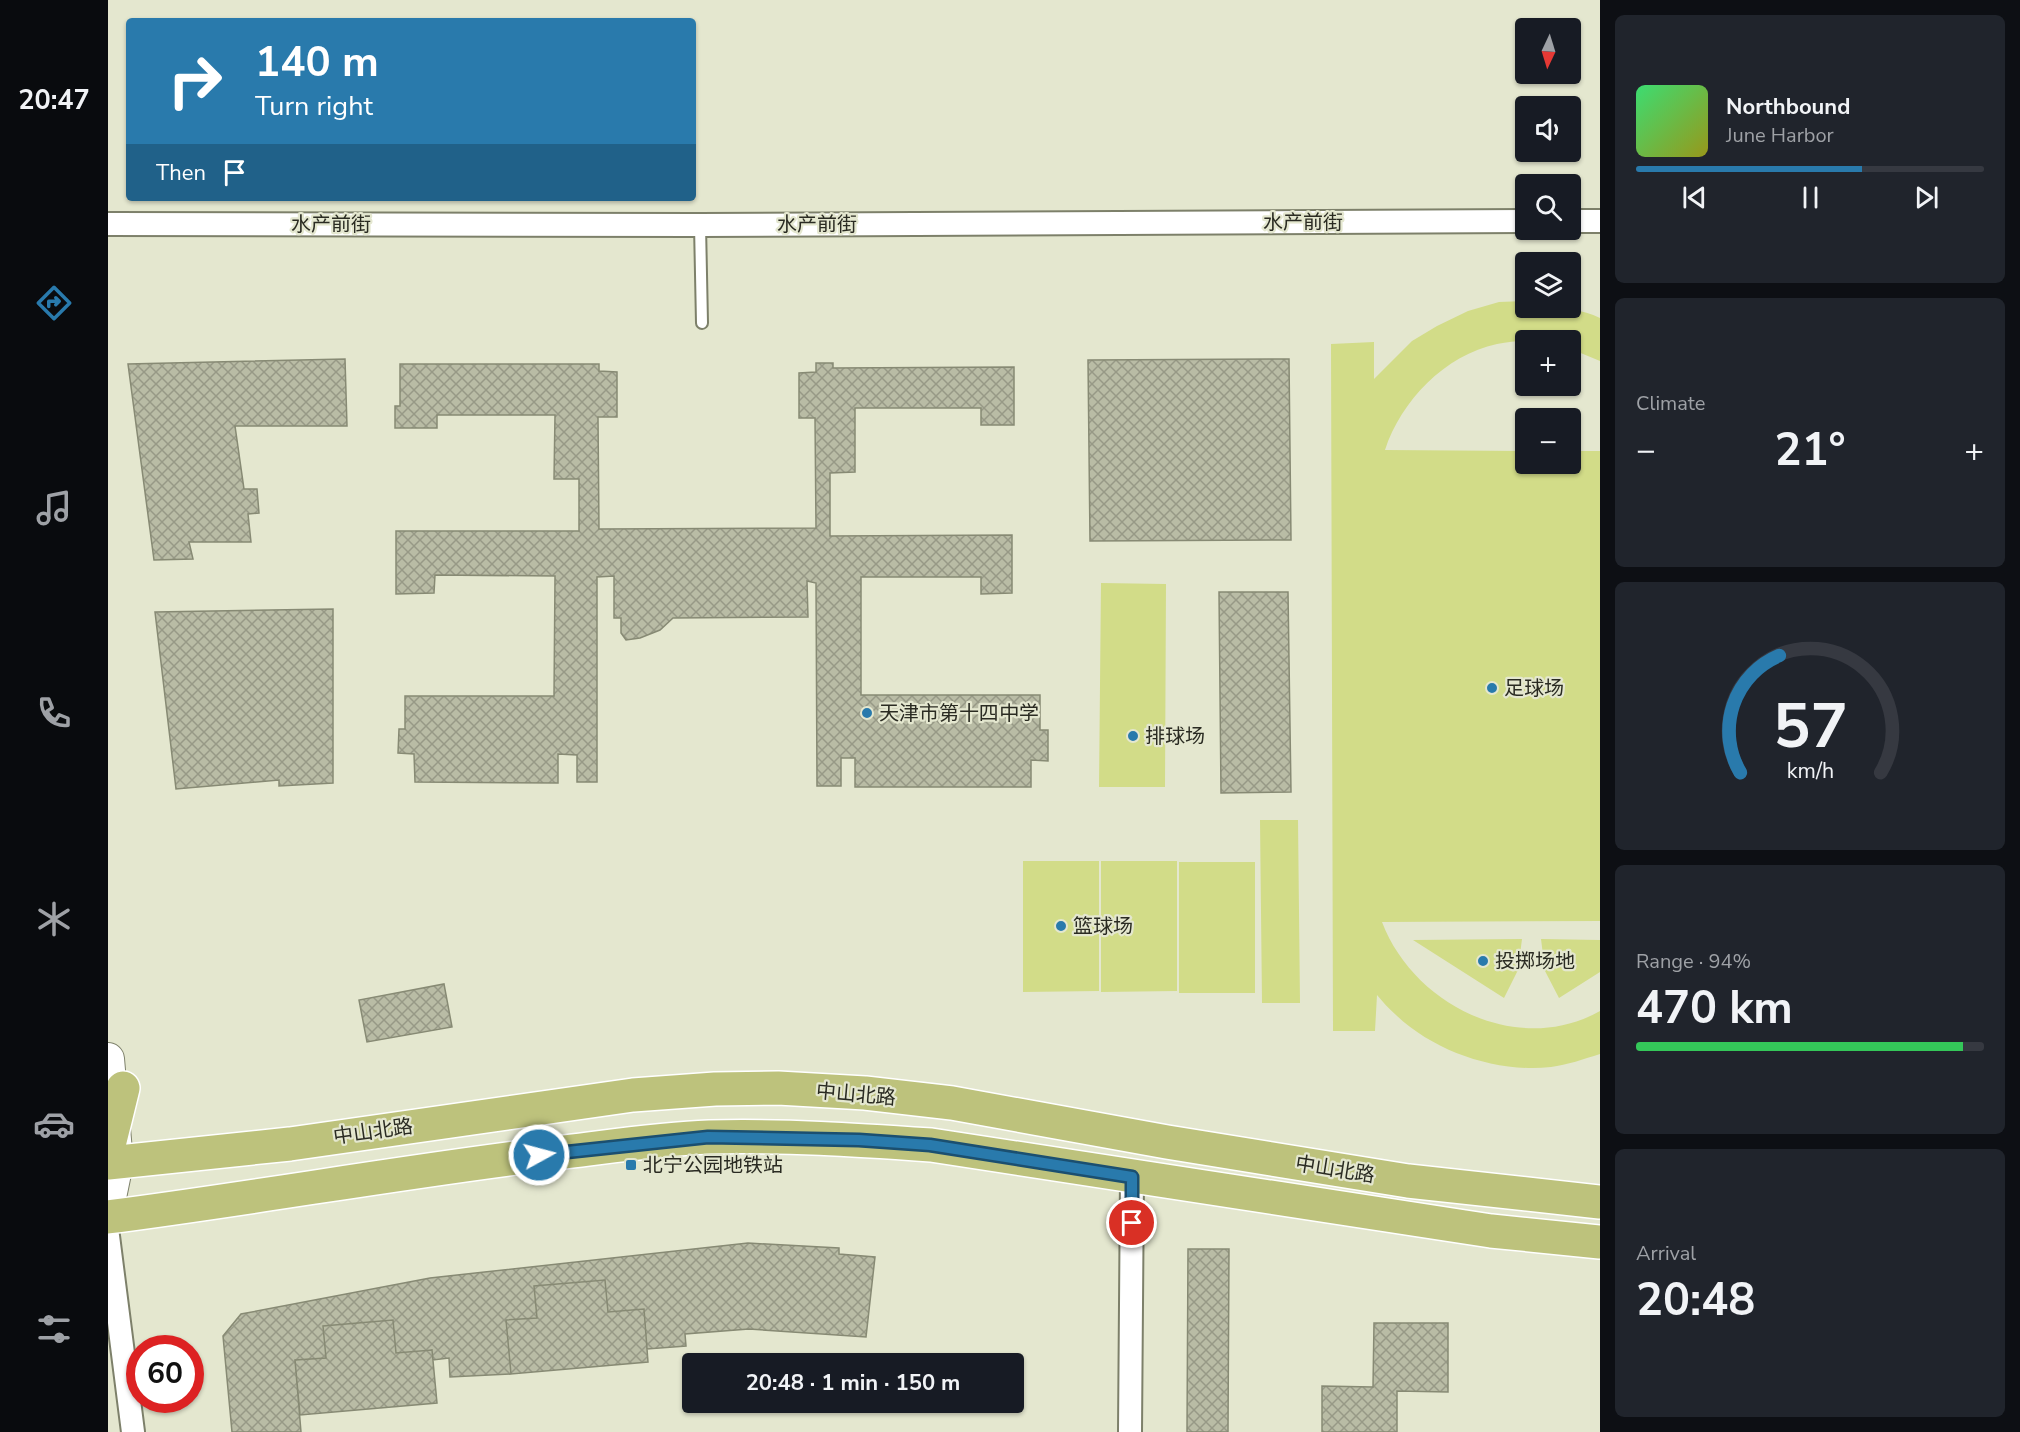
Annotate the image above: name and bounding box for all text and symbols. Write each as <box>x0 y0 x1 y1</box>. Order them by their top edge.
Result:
north arrow <box>1515 18 1581 84</box>
map controls <box>1515 18 1581 474</box>
text: 140 m <box>255 34 379 91</box>
icon: right <box>156 42 234 120</box>
text: 20:47 <box>18 82 90 119</box>
text: Turn right <box>255 88 373 125</box>
text: Northbound <box>1726 92 1850 122</box>
button: sound <box>1515 96 1581 162</box>
text: June Harbor <box>1726 122 1834 149</box>
icon: arrive <box>218 156 251 189</box>
text: Then <box>156 158 206 188</box>
button: search <box>1515 174 1581 240</box>
icon: previous <box>1678 181 1711 214</box>
icon: pause <box>1794 181 1827 214</box>
icon: next <box>1910 181 1943 214</box>
street label: 水产前街 <box>1263 209 1343 236</box>
street label: 水产前街 <box>291 211 371 238</box>
street label: 水产前街 <box>777 211 857 238</box>
button: layers <box>1515 252 1581 318</box>
icon: directions <box>33 282 75 324</box>
button: + <box>1515 330 1581 396</box>
text: Climate <box>1636 390 1705 417</box>
button: − <box>1515 408 1581 474</box>
text: 21° <box>1774 420 1846 481</box>
text: − <box>1636 428 1656 473</box>
text: + <box>1964 428 1984 473</box>
icon: music <box>33 487 75 529</box>
place label: 足球场 <box>1504 675 1564 702</box>
marker: 足球场 <box>1485 681 1499 695</box>
text: 57 <box>1773 684 1847 769</box>
icon: phone <box>33 692 75 734</box>
place label: 天津市第十四中学 <box>879 700 1039 727</box>
marker: 天津市第十四中学 <box>860 706 874 720</box>
place label: 排球场 <box>1145 723 1205 750</box>
marker: 排球场 <box>1126 729 1140 743</box>
text: km/h <box>1786 756 1834 786</box>
icon: climate <box>33 898 75 940</box>
place label: 篮球场 <box>1073 913 1133 940</box>
marker: 篮球场 <box>1054 919 1068 933</box>
place label: 投掷场地 <box>1495 948 1575 975</box>
text: Range · 94% <box>1636 948 1751 975</box>
marker: 投掷场地 <box>1476 954 1490 968</box>
text: 470 km <box>1636 978 1793 1039</box>
street label: 中山北路 <box>815 1078 897 1111</box>
icon: car <box>33 1103 75 1145</box>
street label: 中山北路 <box>332 1113 415 1150</box>
position arrow <box>507 1123 571 1187</box>
street label: 中山北路 <box>1293 1150 1377 1189</box>
place label: 北宁公园地铁站 <box>643 1152 783 1179</box>
marker: 北宁公园地铁站 <box>624 1158 638 1172</box>
pin <box>1106 1197 1157 1248</box>
icon: arrive <box>1115 1206 1148 1239</box>
text: Arrival <box>1636 1240 1696 1267</box>
text: 20:48 <box>1636 1270 1755 1331</box>
icon: filters <box>33 1308 75 1350</box>
speed limit sign: 60 <box>126 1335 204 1413</box>
text: 20:48 · 1 min · 150 m <box>746 1368 960 1398</box>

